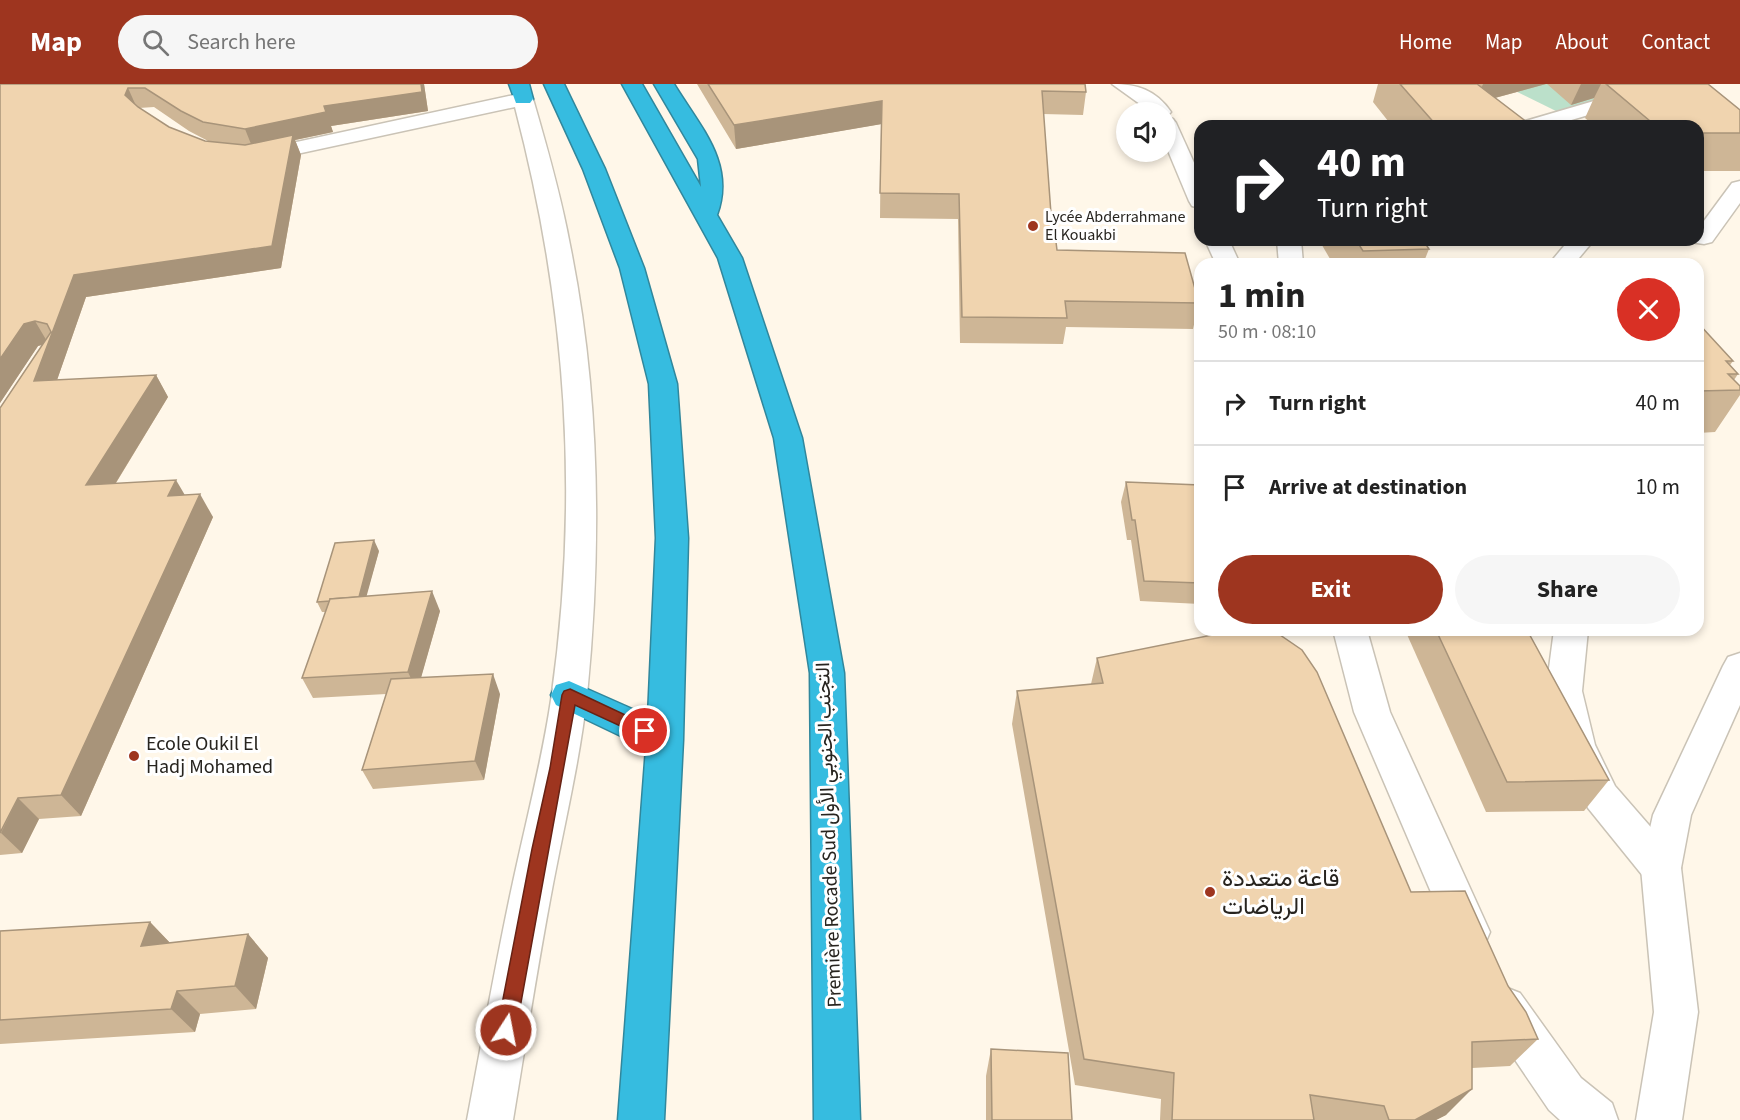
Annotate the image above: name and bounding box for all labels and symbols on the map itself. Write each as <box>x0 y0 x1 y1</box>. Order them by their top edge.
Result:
place label: Lycée Abderrahmane El Kouakbi <box>1045 206 1186 246</box>
marker: Lycée Abderrahmane El Kouakbi <box>1026 219 1040 233</box>
street label: Première Rocade Sud التجنب الجنوبي الأول <box>809 662 851 1008</box>
pin <box>619 705 670 756</box>
place label: Ecole Oukil El Hadj Mohamed <box>146 730 273 781</box>
marker: Ecole Oukil El Hadj Mohamed <box>127 749 141 763</box>
place label: قاعة متعددة الرياضات <box>1222 861 1340 924</box>
marker: قاعة متعددة الرياضات <box>1203 885 1217 899</box>
position arrow <box>474 998 538 1062</box>

